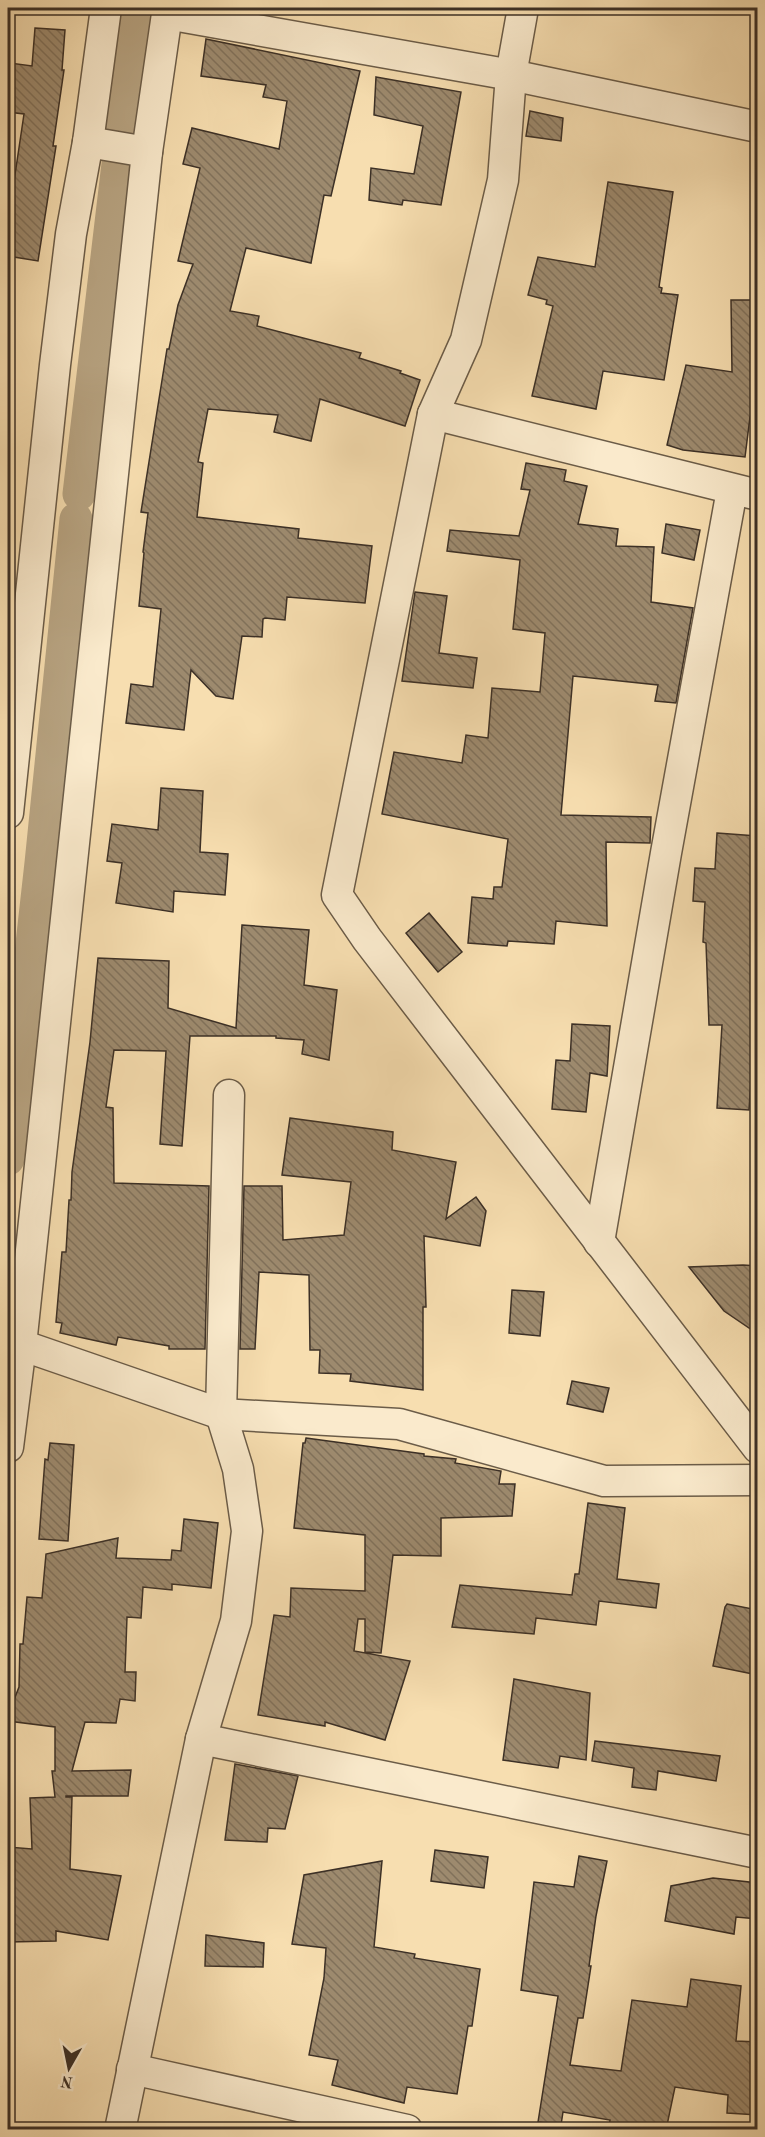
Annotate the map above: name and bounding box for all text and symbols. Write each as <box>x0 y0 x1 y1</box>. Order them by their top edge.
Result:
north arrow <box>39 2038 99 2098</box>
text: N <box>59 2072 74 2090</box>

